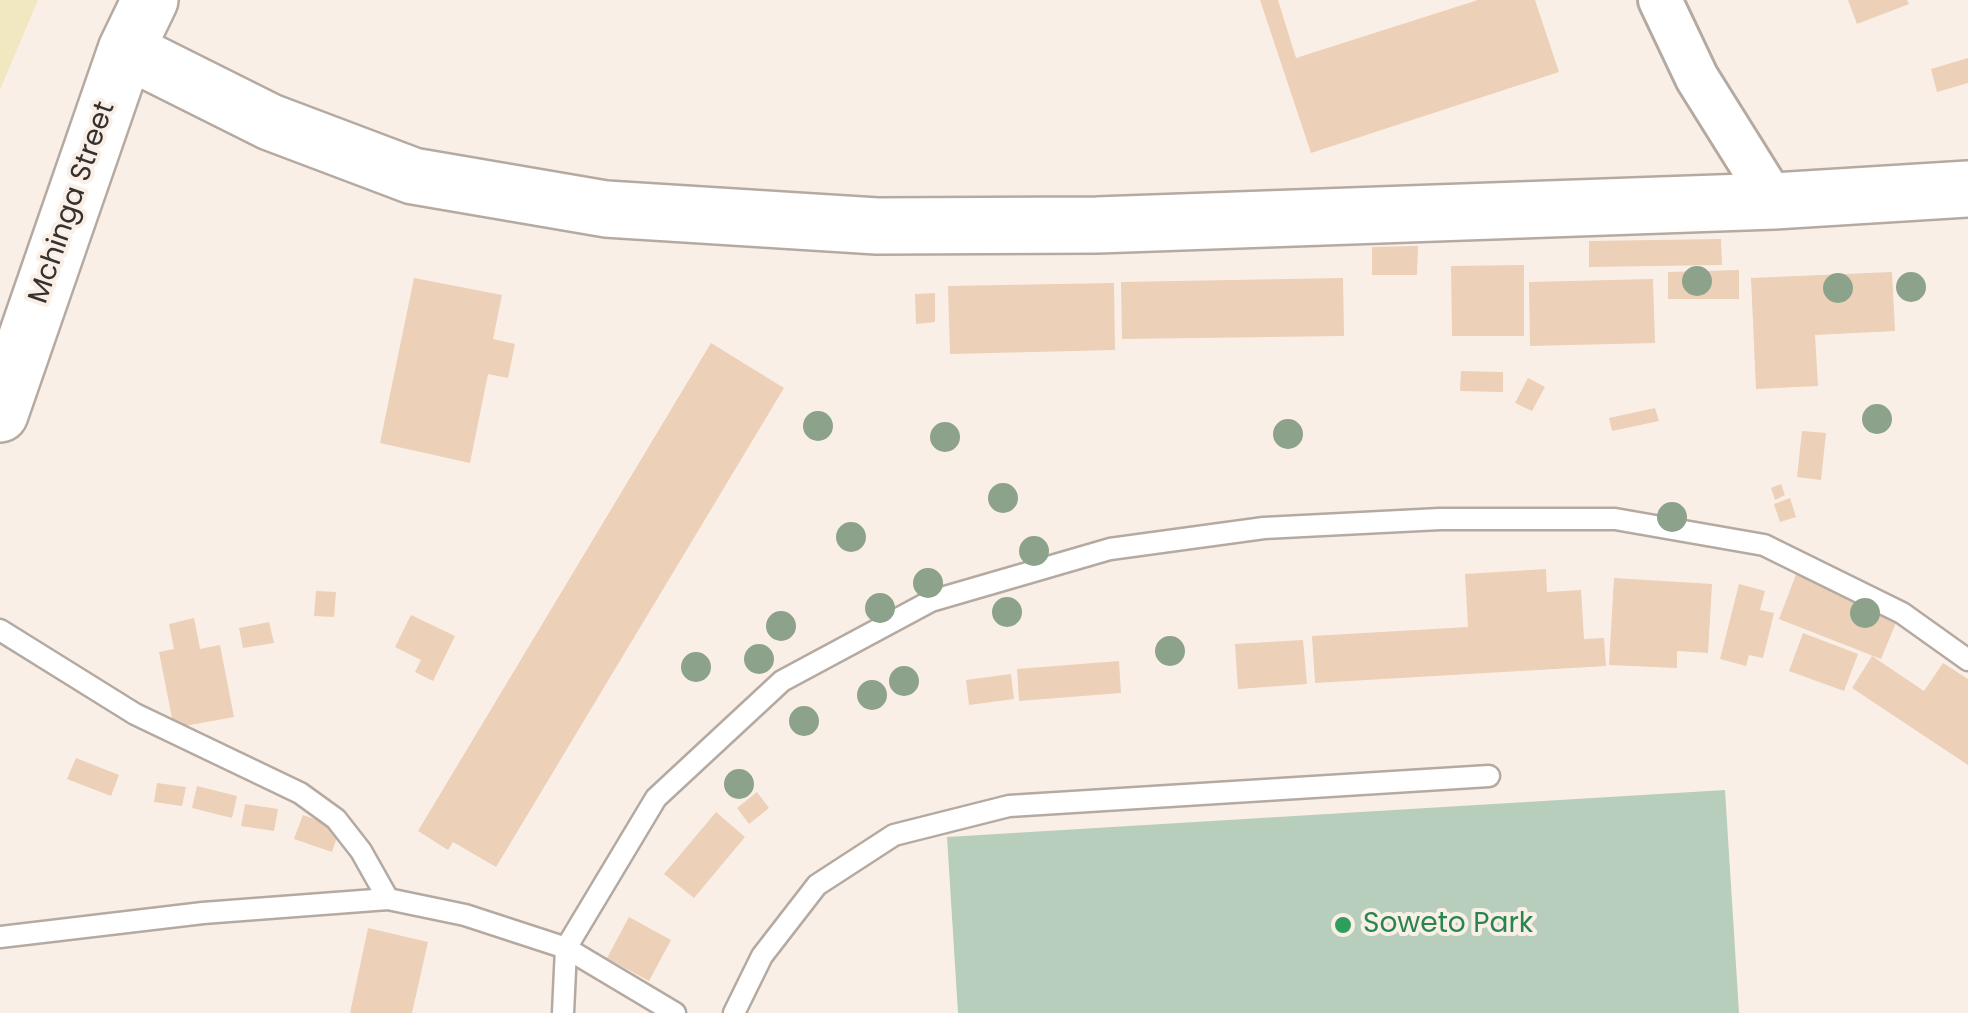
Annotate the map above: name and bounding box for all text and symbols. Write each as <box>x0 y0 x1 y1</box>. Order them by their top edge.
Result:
street label: Mchinga Street <box>23 98 123 308</box>
place label: Soweto Park <box>1363 908 1533 942</box>
marker: Soweto Park <box>1332 914 1354 936</box>

